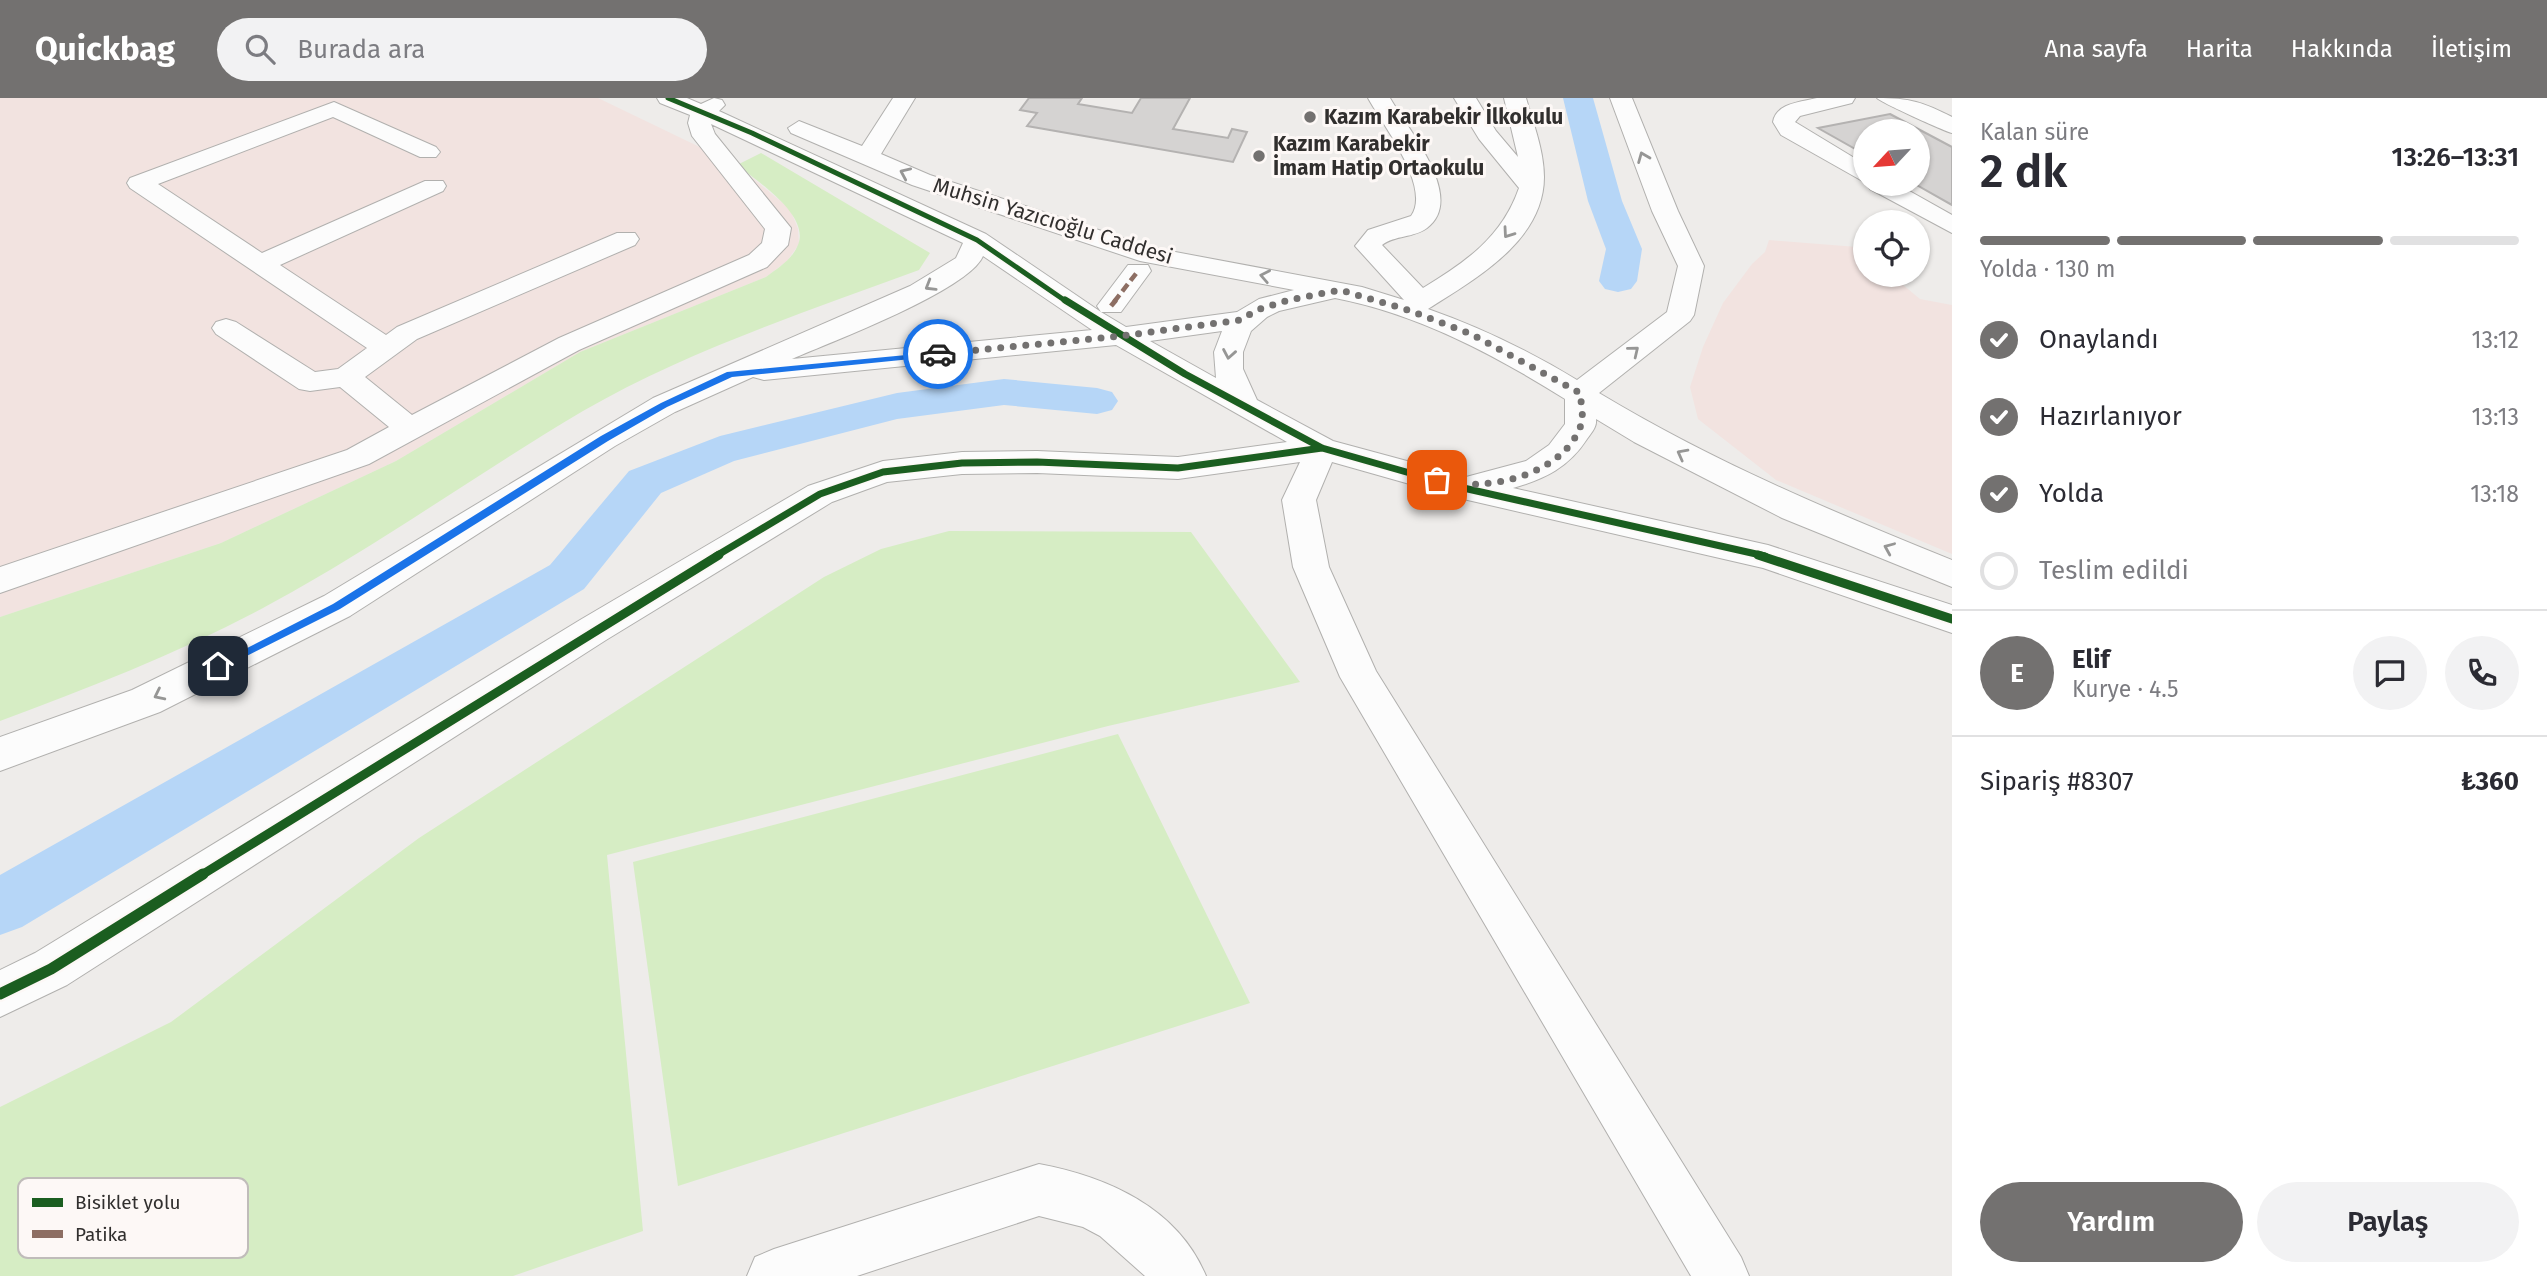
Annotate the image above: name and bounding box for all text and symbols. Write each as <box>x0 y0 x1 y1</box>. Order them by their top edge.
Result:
search box <box>217 18 707 81</box>
text: Quickbag <box>35 29 175 69</box>
icon: search <box>241 30 279 68</box>
text: Burada ara <box>297 34 426 65</box>
text: Ana sayfa <box>2044 35 2148 63</box>
text: Harita <box>2186 35 2253 63</box>
text: Hakkında <box>2291 35 2393 63</box>
text: İletişim <box>2431 35 2512 63</box>
place label: Kazım Karabekir İlkokulu <box>1324 103 1563 130</box>
marker: Kazım Karabekir İlkokulu <box>1302 109 1318 125</box>
text: Kalan süre <box>1980 118 2089 146</box>
north arrow <box>1853 119 1930 196</box>
map controls <box>1853 119 1930 287</box>
place label: Kazım Karabekir İmam Hatip Ortaokulu <box>1273 131 1484 181</box>
text: 13:26–13:31 <box>2392 142 2519 173</box>
text: 2 dk <box>1980 144 2067 199</box>
marker: Kazım Karabekir İmam Hatip Ortaokulu <box>1251 148 1267 164</box>
one-way arrow <box>1638 151 1652 163</box>
one-way arrow <box>900 167 913 181</box>
street label: Muhsin Yazıcıoğlu Caddesi <box>930 172 1176 270</box>
button: locate <box>1853 210 1930 287</box>
one-way arrow <box>1504 225 1517 238</box>
text: Yolda · 130 m <box>1980 255 2115 283</box>
one-way arrow <box>1259 269 1271 284</box>
one-way arrow <box>925 277 938 290</box>
courier <box>903 319 973 389</box>
icon: check <box>1980 321 2018 359</box>
text: Onaylandı <box>2039 324 2159 355</box>
text: 13:12 <box>2472 326 2519 354</box>
icon: car <box>919 335 957 373</box>
one-way arrow <box>1627 347 1639 360</box>
one-way arrow <box>1222 348 1237 360</box>
icon: check <box>1980 398 2018 436</box>
text: Hazırlanıyor <box>2039 401 2182 432</box>
text: 13:13 <box>2472 403 2519 431</box>
one-way arrow <box>1677 449 1689 462</box>
pin <box>1407 450 1467 510</box>
icon: bag <box>1418 461 1456 499</box>
icon: check <box>1980 475 2018 513</box>
text: Yolda <box>2039 478 2104 509</box>
text: 13:18 <box>2470 480 2519 508</box>
one-way arrow <box>1883 543 1895 557</box>
text: Teslim edildi <box>2039 555 2189 586</box>
pin <box>188 636 248 696</box>
button: chat <box>2353 636 2427 710</box>
button: phone <box>2445 636 2519 710</box>
text: Elif <box>2072 644 2110 675</box>
icon: home <box>199 647 237 685</box>
text: E <box>2010 658 2024 689</box>
text: Kurye · 4.5 <box>2072 675 2179 703</box>
one-way arrow <box>154 686 166 700</box>
text: Sipariş #8307 <box>1980 766 2134 797</box>
text: ₺360 <box>2461 766 2519 797</box>
legend <box>18 1178 248 1258</box>
button: Yardım <box>1980 1182 2243 1262</box>
button: Paylaş <box>2257 1182 2519 1262</box>
text: Bisiklet yolu <box>75 1191 181 1214</box>
text: Patika <box>75 1223 127 1246</box>

